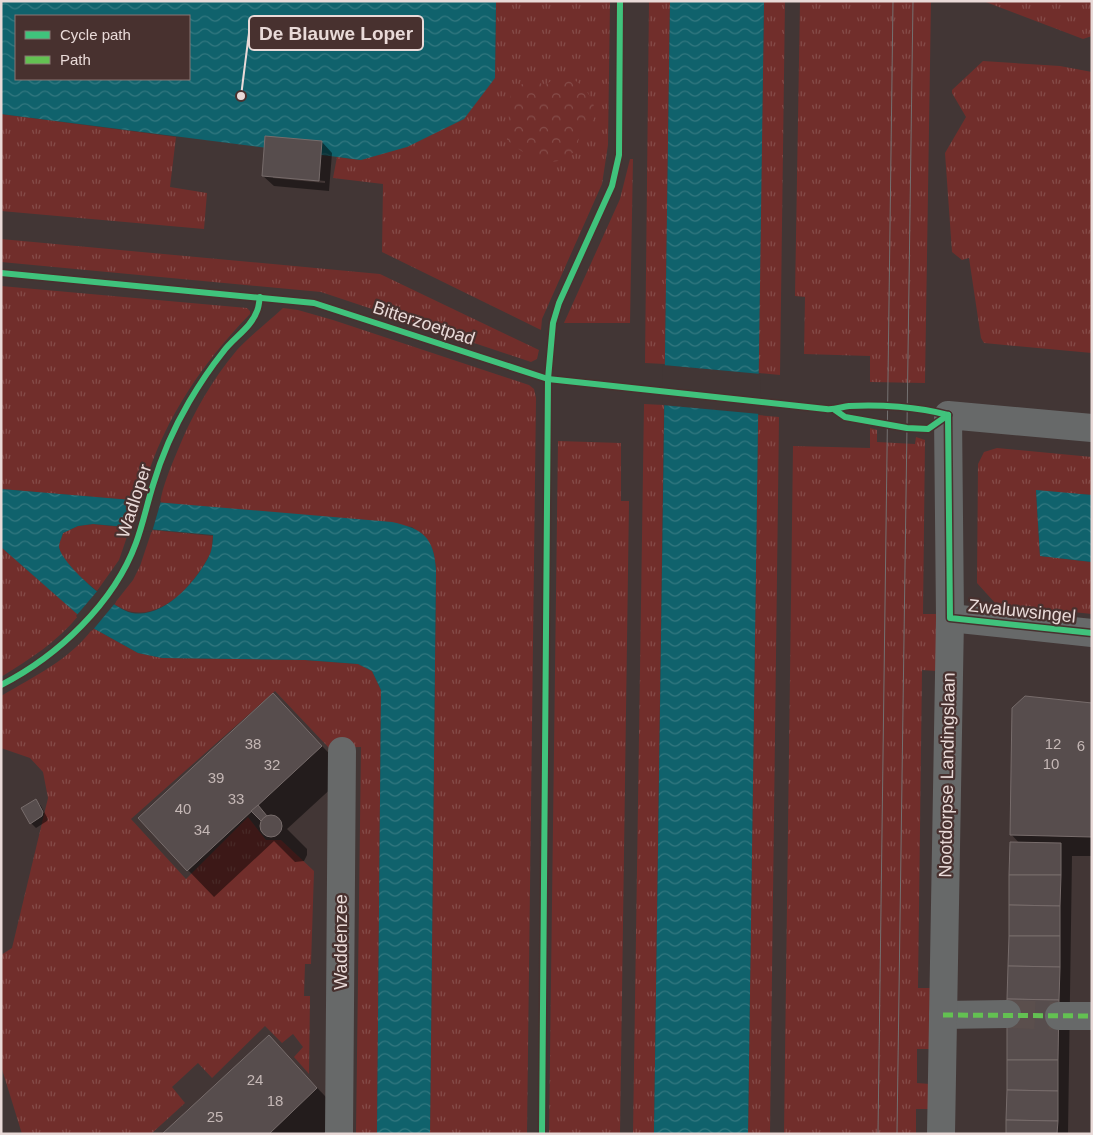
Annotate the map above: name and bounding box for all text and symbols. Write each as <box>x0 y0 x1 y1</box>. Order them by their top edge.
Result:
legend <box>15 15 190 80</box>
callout: De Blauwe Loper <box>249 16 423 50</box>
text: De Blauwe Loper <box>259 23 414 44</box>
text: Cycle path <box>60 26 131 43</box>
text: Path <box>60 51 91 68</box>
street label: Bitterzoetpad <box>370 297 478 349</box>
street label: Wadloper <box>113 462 155 540</box>
street label: Zwaluwsingel <box>967 595 1077 627</box>
street label: Nootdorpse Landingslaan <box>935 672 959 878</box>
house number: 38 <box>245 735 261 752</box>
house number: 12 <box>1045 735 1061 752</box>
house number: 6 <box>1077 737 1085 754</box>
house number: 10 <box>1043 755 1059 772</box>
house number: 32 <box>264 756 280 773</box>
house number: 39 <box>208 769 224 786</box>
house number: 33 <box>228 790 244 807</box>
house number: 40 <box>175 800 191 817</box>
house number: 34 <box>194 821 210 838</box>
street label: Waddenzee <box>331 894 351 990</box>
house number: 24 <box>247 1071 263 1088</box>
house number: 18 <box>267 1092 283 1109</box>
house number: 25 <box>207 1108 223 1125</box>

